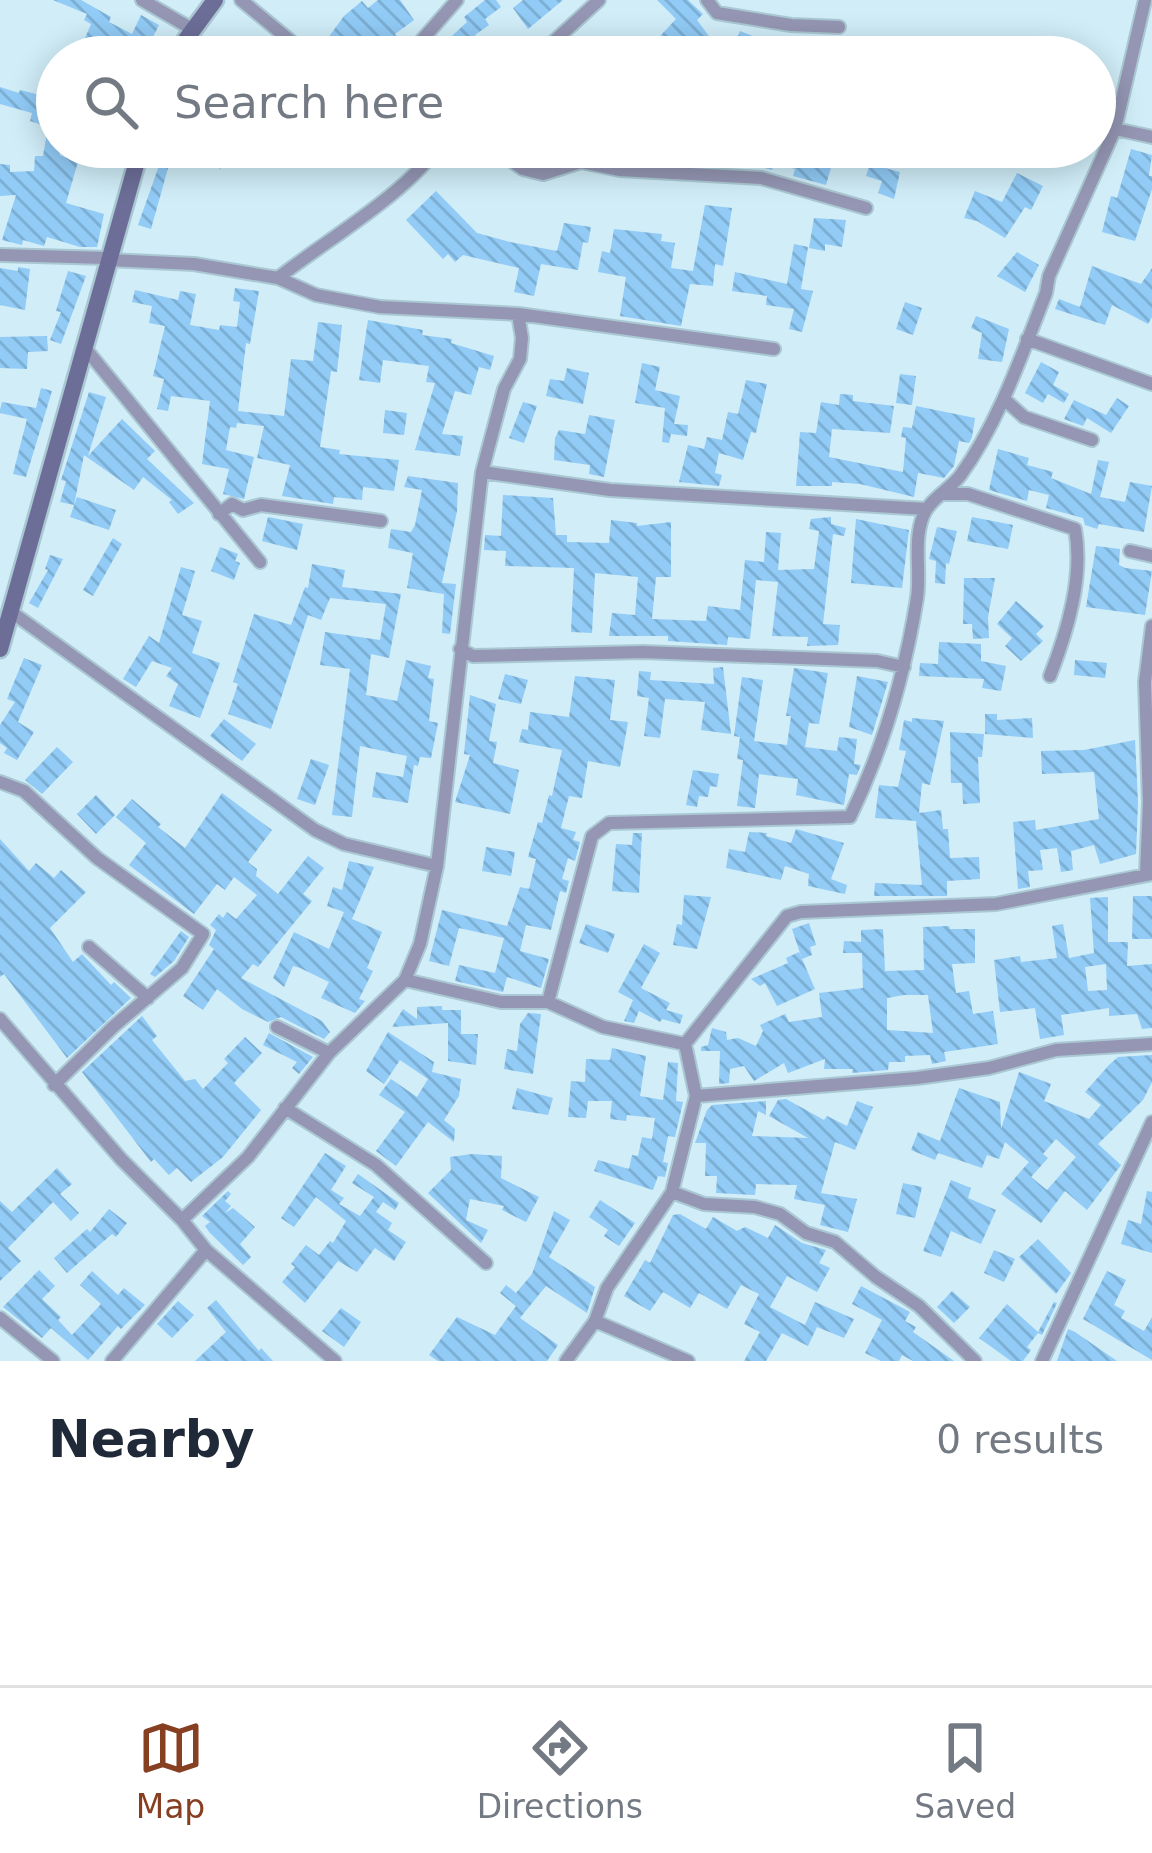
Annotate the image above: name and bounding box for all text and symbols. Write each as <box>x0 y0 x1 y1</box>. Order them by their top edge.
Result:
search box <box>36 36 1116 168</box>
icon: search <box>78 69 144 135</box>
text: Search here <box>174 76 444 129</box>
text: Nearby <box>48 1410 255 1469</box>
text: 0 results <box>936 1417 1104 1462</box>
tab: Map <box>136 1715 205 1826</box>
tab: Directions <box>477 1715 643 1826</box>
tab: Saved <box>914 1715 1016 1826</box>

